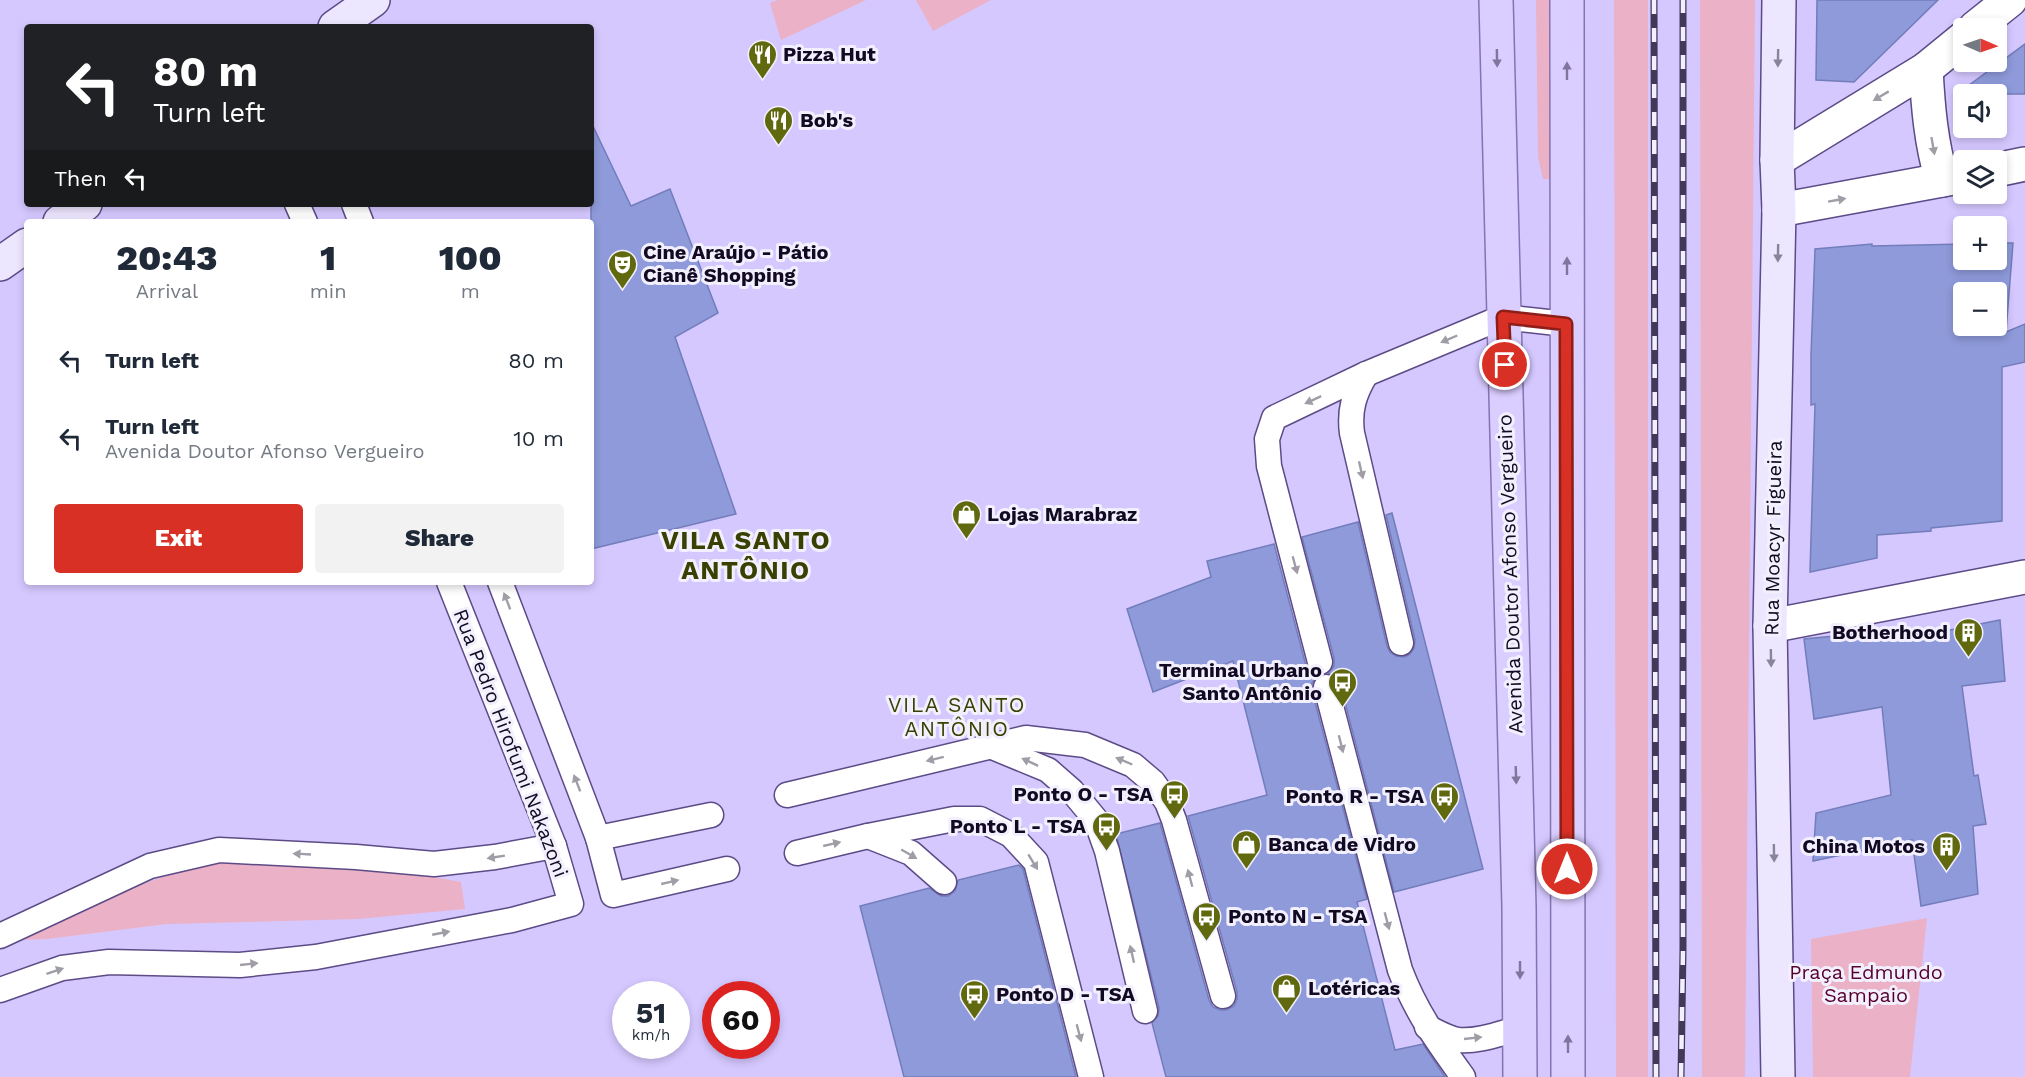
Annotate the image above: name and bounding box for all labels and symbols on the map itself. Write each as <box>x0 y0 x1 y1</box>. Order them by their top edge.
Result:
north arrow <box>1953 18 2007 72</box>
restaurant icon: Pizza Hut <box>746 38 778 80</box>
place label: Pizza Hut <box>783 42 876 66</box>
one-way arrow <box>1492 49 1502 68</box>
one-way arrow <box>1774 49 1783 68</box>
one-way arrow <box>1562 61 1572 80</box>
one-way arrow <box>1873 90 1889 101</box>
restaurant icon: Bob's <box>763 104 795 146</box>
place label: Bob's <box>800 108 854 132</box>
one-way arrow <box>1929 136 1938 155</box>
one-way arrow <box>1827 195 1846 204</box>
place label: Cine Araújo - Pátio Cianê Shopping <box>643 240 829 287</box>
one-way arrow <box>1774 244 1783 263</box>
theatre icon: Cine Araújo - Pátio Cianê Shopping <box>606 248 638 290</box>
one-way arrow <box>1562 256 1572 275</box>
one-way arrow <box>1440 335 1458 344</box>
pin <box>1479 339 1530 390</box>
one-way arrow <box>1305 395 1322 404</box>
street label: Avenida Doutor Afonso Vergueiro <box>1492 414 1528 734</box>
street label: Rua Moacyr Figueira <box>1759 440 1787 636</box>
one-way arrow <box>1356 461 1366 480</box>
shop icon: Lojas Marabraz <box>950 498 982 540</box>
place label: Lojas Marabraz <box>987 502 1137 526</box>
district label: VILA SANTO ANTÔNIO <box>661 525 831 585</box>
one-way arrow <box>1291 556 1300 574</box>
one-way arrow <box>502 592 511 610</box>
street label: Rua Pedro Hirofumi Nakazoni <box>449 605 573 881</box>
building icon: Botherhood <box>1953 616 1985 658</box>
place label: Botherhood <box>1832 620 1948 644</box>
one-way arrow <box>1766 649 1776 668</box>
place label: Terminal Urbano Santo Antônio <box>1159 658 1322 705</box>
bus stop icon: Terminal Urbano Santo Antônio <box>1327 666 1359 708</box>
district label: VILA SANTO ANTÔNIO <box>888 692 1026 741</box>
one-way arrow <box>1336 735 1346 753</box>
one-way arrow <box>926 755 944 765</box>
one-way arrow <box>1115 756 1133 766</box>
one-way arrow <box>1022 758 1039 767</box>
one-way arrow <box>1511 765 1521 784</box>
one-way arrow <box>572 774 582 792</box>
bus stop icon: Ponto O - TSA <box>1158 778 1190 820</box>
bus stop icon: Ponto R - TSA <box>1429 780 1461 822</box>
place label: Ponto O - TSA <box>1014 782 1153 806</box>
place label: Ponto R - TSA <box>1286 784 1424 808</box>
bus stop icon: Ponto L - TSA <box>1091 810 1123 852</box>
place label: Ponto L - TSA <box>950 814 1086 838</box>
shop icon: Banca de Vidro <box>1231 828 1263 870</box>
building icon: China Motos <box>1930 830 1962 872</box>
place label: Banca de Vidro <box>1268 832 1416 856</box>
place label: China Motos <box>1802 834 1925 858</box>
position arrow <box>1535 837 1599 901</box>
one-way arrow <box>823 839 842 849</box>
one-way arrow <box>1770 844 1779 863</box>
one-way arrow <box>901 849 918 859</box>
one-way arrow <box>293 850 312 859</box>
one-way arrow <box>487 852 506 861</box>
one-way arrow <box>1028 854 1039 871</box>
one-way arrow <box>1185 869 1194 887</box>
one-way arrow <box>661 877 680 886</box>
bus stop icon: Ponto N - TSA <box>1191 900 1223 942</box>
place label: Ponto N - TSA <box>1228 904 1368 928</box>
one-way arrow <box>1383 912 1392 930</box>
one-way arrow <box>432 928 451 937</box>
one-way arrow <box>1126 945 1136 964</box>
one-way arrow <box>240 959 259 969</box>
one-way arrow <box>1515 960 1524 979</box>
park label: Praça Edmundo Sampaio <box>1789 960 1943 1007</box>
one-way arrow <box>46 965 64 975</box>
shop icon: Lotéricas <box>1271 972 1303 1014</box>
place label: Lotéricas <box>1308 976 1400 1000</box>
bus stop icon: Ponto D - TSA <box>959 978 991 1020</box>
speed limit sign: 60 <box>702 981 780 1059</box>
place label: Ponto D - TSA <box>996 982 1135 1006</box>
one-way arrow <box>1075 1024 1085 1042</box>
one-way arrow <box>1463 1033 1482 1043</box>
one-way arrow <box>1563 1034 1573 1053</box>

